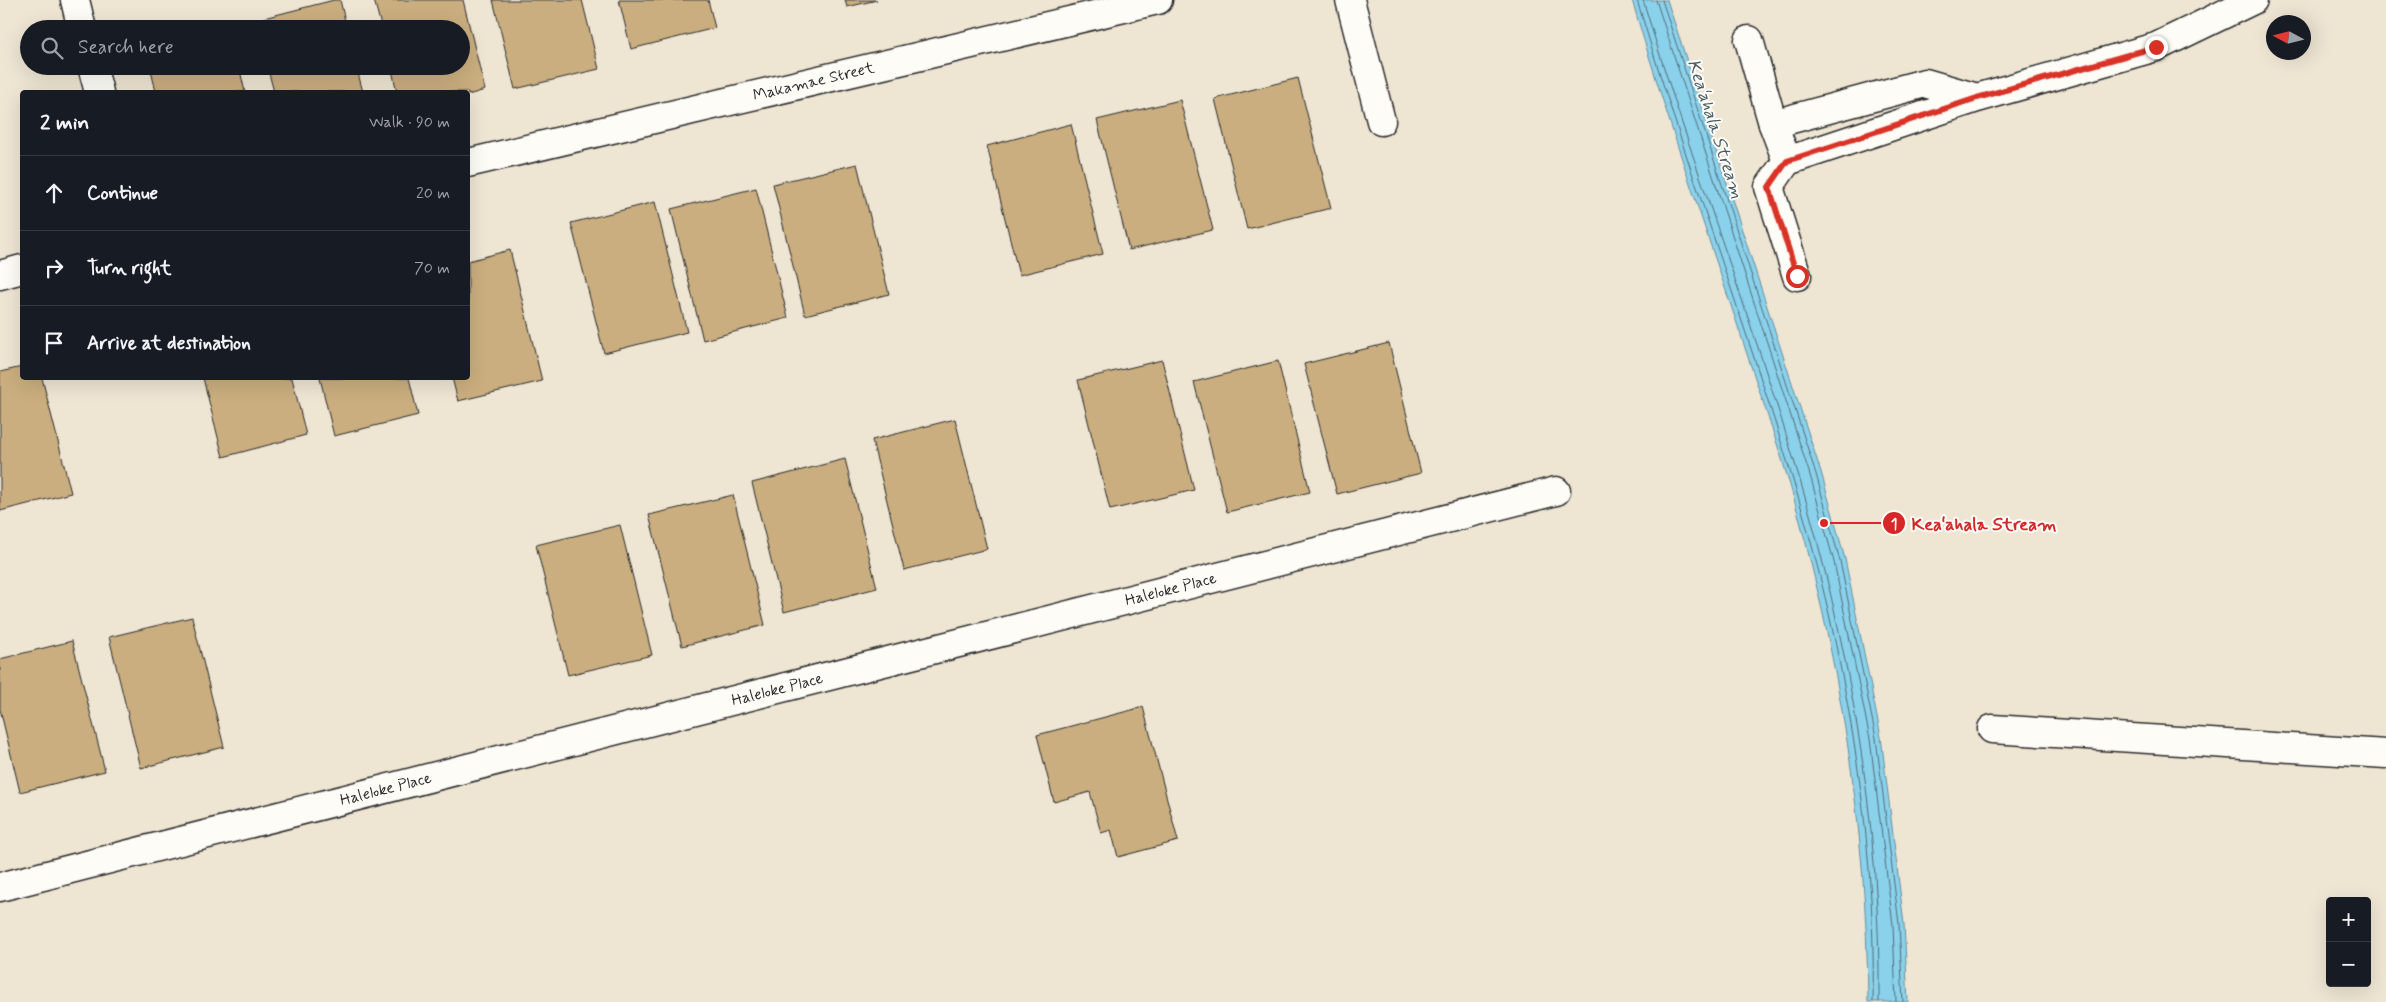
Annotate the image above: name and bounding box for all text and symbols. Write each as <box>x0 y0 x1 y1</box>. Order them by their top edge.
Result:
north arrow <box>2266 15 2311 60</box>
search box <box>20 20 470 75</box>
icon: search <box>38 34 66 62</box>
text: Search here <box>78 35 174 60</box>
route end <box>2145 36 2168 59</box>
water label: Keaʻahala Stream <box>1681 56 1749 202</box>
street label: Makamae Street <box>751 57 877 106</box>
text: 2 min <box>40 109 89 137</box>
text: Walk · 90 m <box>369 112 450 133</box>
icon: ahead <box>40 179 68 207</box>
text: Continue <box>87 181 158 206</box>
text: 20 m <box>416 183 450 204</box>
icon: right <box>40 254 68 282</box>
text: Turn right <box>87 256 171 281</box>
text: 70 m <box>414 258 450 279</box>
route start <box>1786 265 1809 288</box>
icon: arrive <box>40 329 68 357</box>
text: Arrive at destination <box>87 331 251 356</box>
callout: Keaʻahala Stream <box>1881 507 2063 540</box>
text: Keaʻahala Stream <box>1911 513 2057 537</box>
text: 1 <box>1891 515 1897 535</box>
street label: Haleloke Place <box>1123 567 1219 611</box>
street label: Haleloke Place <box>729 667 826 711</box>
street label: Haleloke Place <box>338 767 434 811</box>
map controls <box>2326 897 2371 987</box>
button: + <box>2326 897 2371 942</box>
button: − <box>2326 942 2371 987</box>

